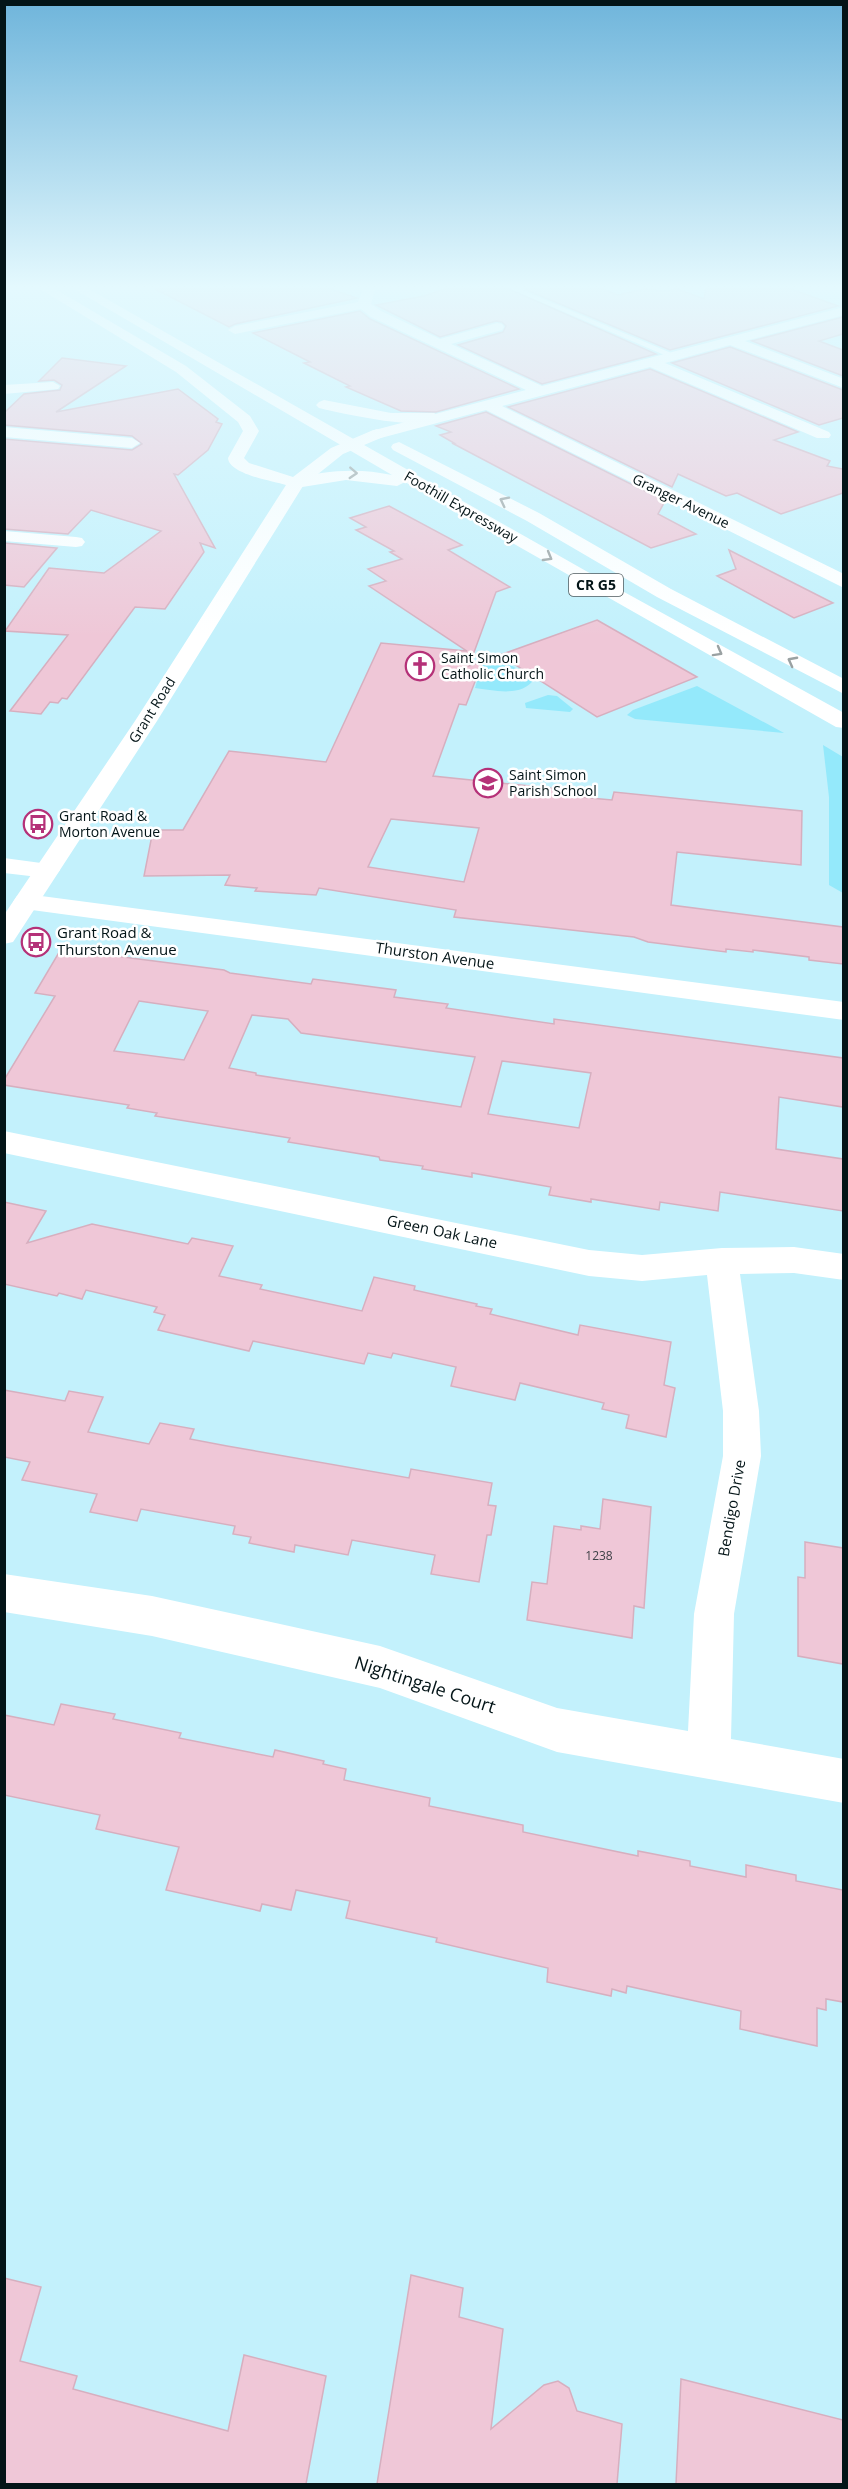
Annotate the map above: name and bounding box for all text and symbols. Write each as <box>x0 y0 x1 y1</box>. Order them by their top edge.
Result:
street label: Foothill Expressway <box>401 466 522 547</box>
one-way arrow <box>349 467 358 480</box>
street label: Granger Avenue <box>629 469 733 532</box>
one-way arrow <box>499 497 510 509</box>
one-way arrow <box>542 550 552 561</box>
road number: CR G5 <box>569 574 623 596</box>
one-way arrow <box>712 645 722 656</box>
place label: Saint Simon Catholic Church <box>441 648 544 683</box>
church icon: Saint Simon Catholic Church <box>404 650 436 682</box>
one-way arrow <box>788 657 798 668</box>
street label: Grant Road <box>124 673 179 746</box>
place label: Saint Simon Parish School <box>509 765 597 800</box>
school or university icon: Saint Simon Parish School <box>472 767 504 799</box>
place label: Grant Road & Morton Avenue <box>59 806 160 841</box>
bus stop icon: Grant Road & Morton Avenue <box>22 808 54 840</box>
place label: Grant Road & Thurston Avenue <box>57 922 177 959</box>
bus stop icon: Grant Road & Thurston Avenue <box>20 926 52 958</box>
street label: Thurston Avenue <box>375 937 496 973</box>
street label: Green Oak Lane <box>385 1210 499 1253</box>
street label: Bendigo Drive <box>713 1458 749 1558</box>
house number: 1238 <box>585 1547 613 1564</box>
street label: Nightingale Court <box>352 1650 499 1718</box>

